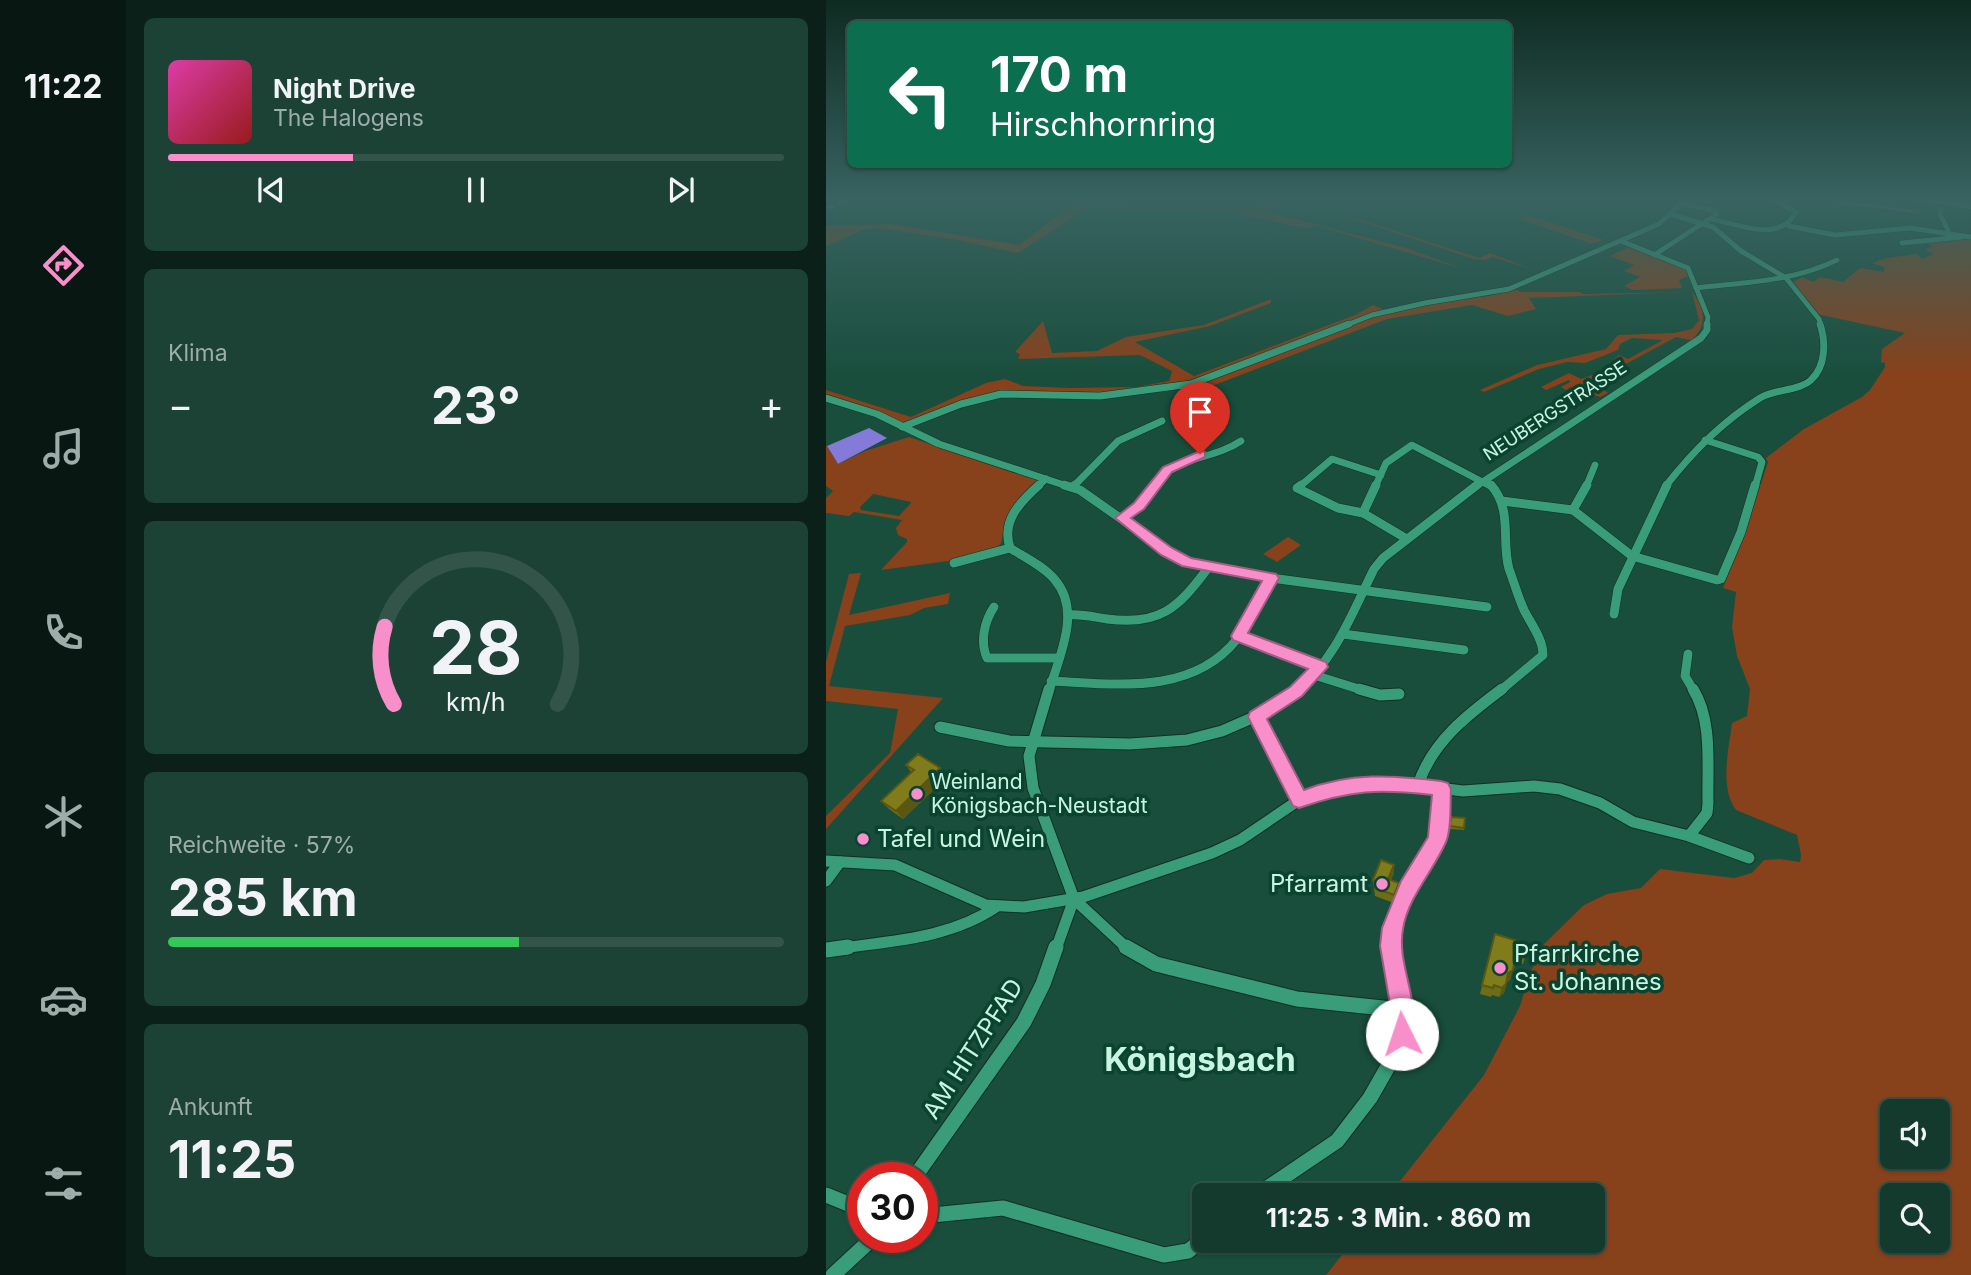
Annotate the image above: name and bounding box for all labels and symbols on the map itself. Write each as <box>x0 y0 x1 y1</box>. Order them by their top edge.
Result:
street label: NEUBERGSTRASSE <box>1479 356 1630 465</box>
pin <box>1170 382 1230 454</box>
place label: Weinland Königsbach-Neustadt <box>931 769 1148 818</box>
marker: Weinland Königsbach-Neustadt <box>909 786 925 802</box>
place label: Tafel und Wein <box>877 824 1045 853</box>
marker: Tafel und Wein <box>855 831 871 847</box>
place label: Pfarramt <box>1270 869 1368 898</box>
marker: Pfarramt <box>1374 876 1390 892</box>
place label: Pfarrkirche St. Johannes <box>1514 939 1662 996</box>
marker: Pfarrkirche St. Johannes <box>1492 960 1508 976</box>
street label: AM HITZPFAD <box>917 973 1029 1124</box>
position arrow <box>1365 997 1439 1071</box>
district label: Königsbach <box>1104 1039 1296 1079</box>
speed limit sign: 30 <box>847 1162 938 1253</box>

